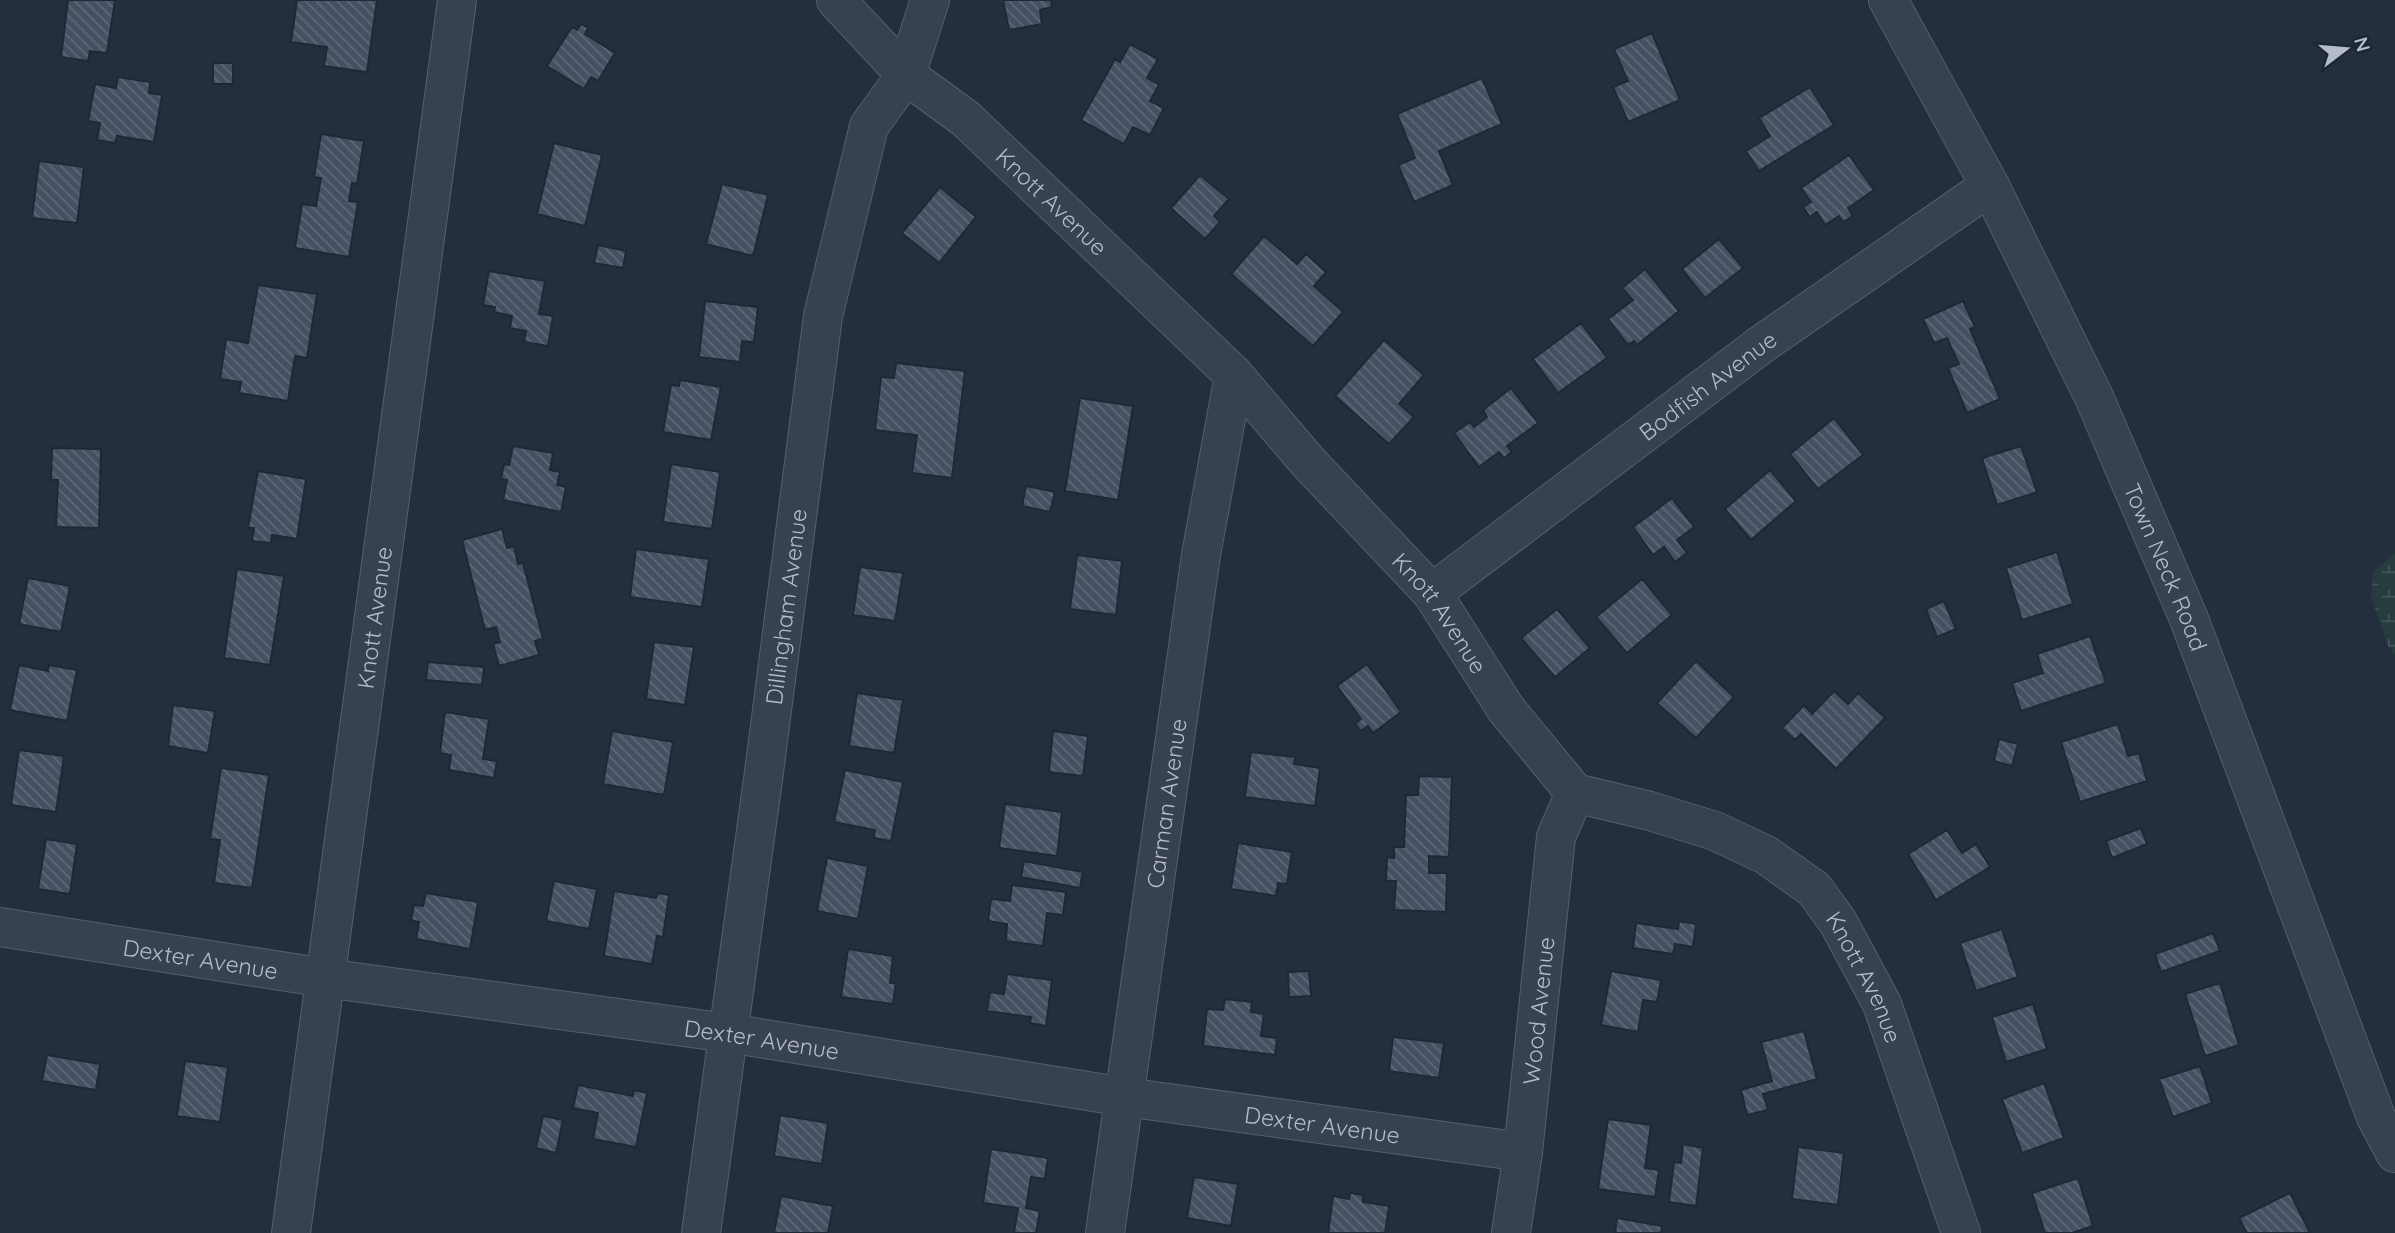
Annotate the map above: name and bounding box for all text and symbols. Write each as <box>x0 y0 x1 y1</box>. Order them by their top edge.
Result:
north arrow <box>2311 14 2381 84</box>
text: N <box>2349 34 2376 54</box>
street label: Knott Avenue <box>990 141 1114 261</box>
street label: Bodfish Avenue <box>1633 324 1782 446</box>
street label: Town Neck Road <box>2118 479 2214 655</box>
street label: Dillingham Avenue <box>758 507 812 707</box>
street label: Knott Avenue <box>350 545 398 690</box>
street label: Knott Avenue <box>1387 546 1494 679</box>
street label: Carman Avenue <box>1139 717 1192 890</box>
street label: Knott Avenue <box>1820 905 1909 1046</box>
street label: Dexter Avenue <box>121 932 280 985</box>
street label: Wood Avenue <box>1516 935 1560 1086</box>
street label: Dexter Avenue <box>683 1013 841 1065</box>
street label: Dexter Avenue <box>1243 1099 1402 1149</box>

